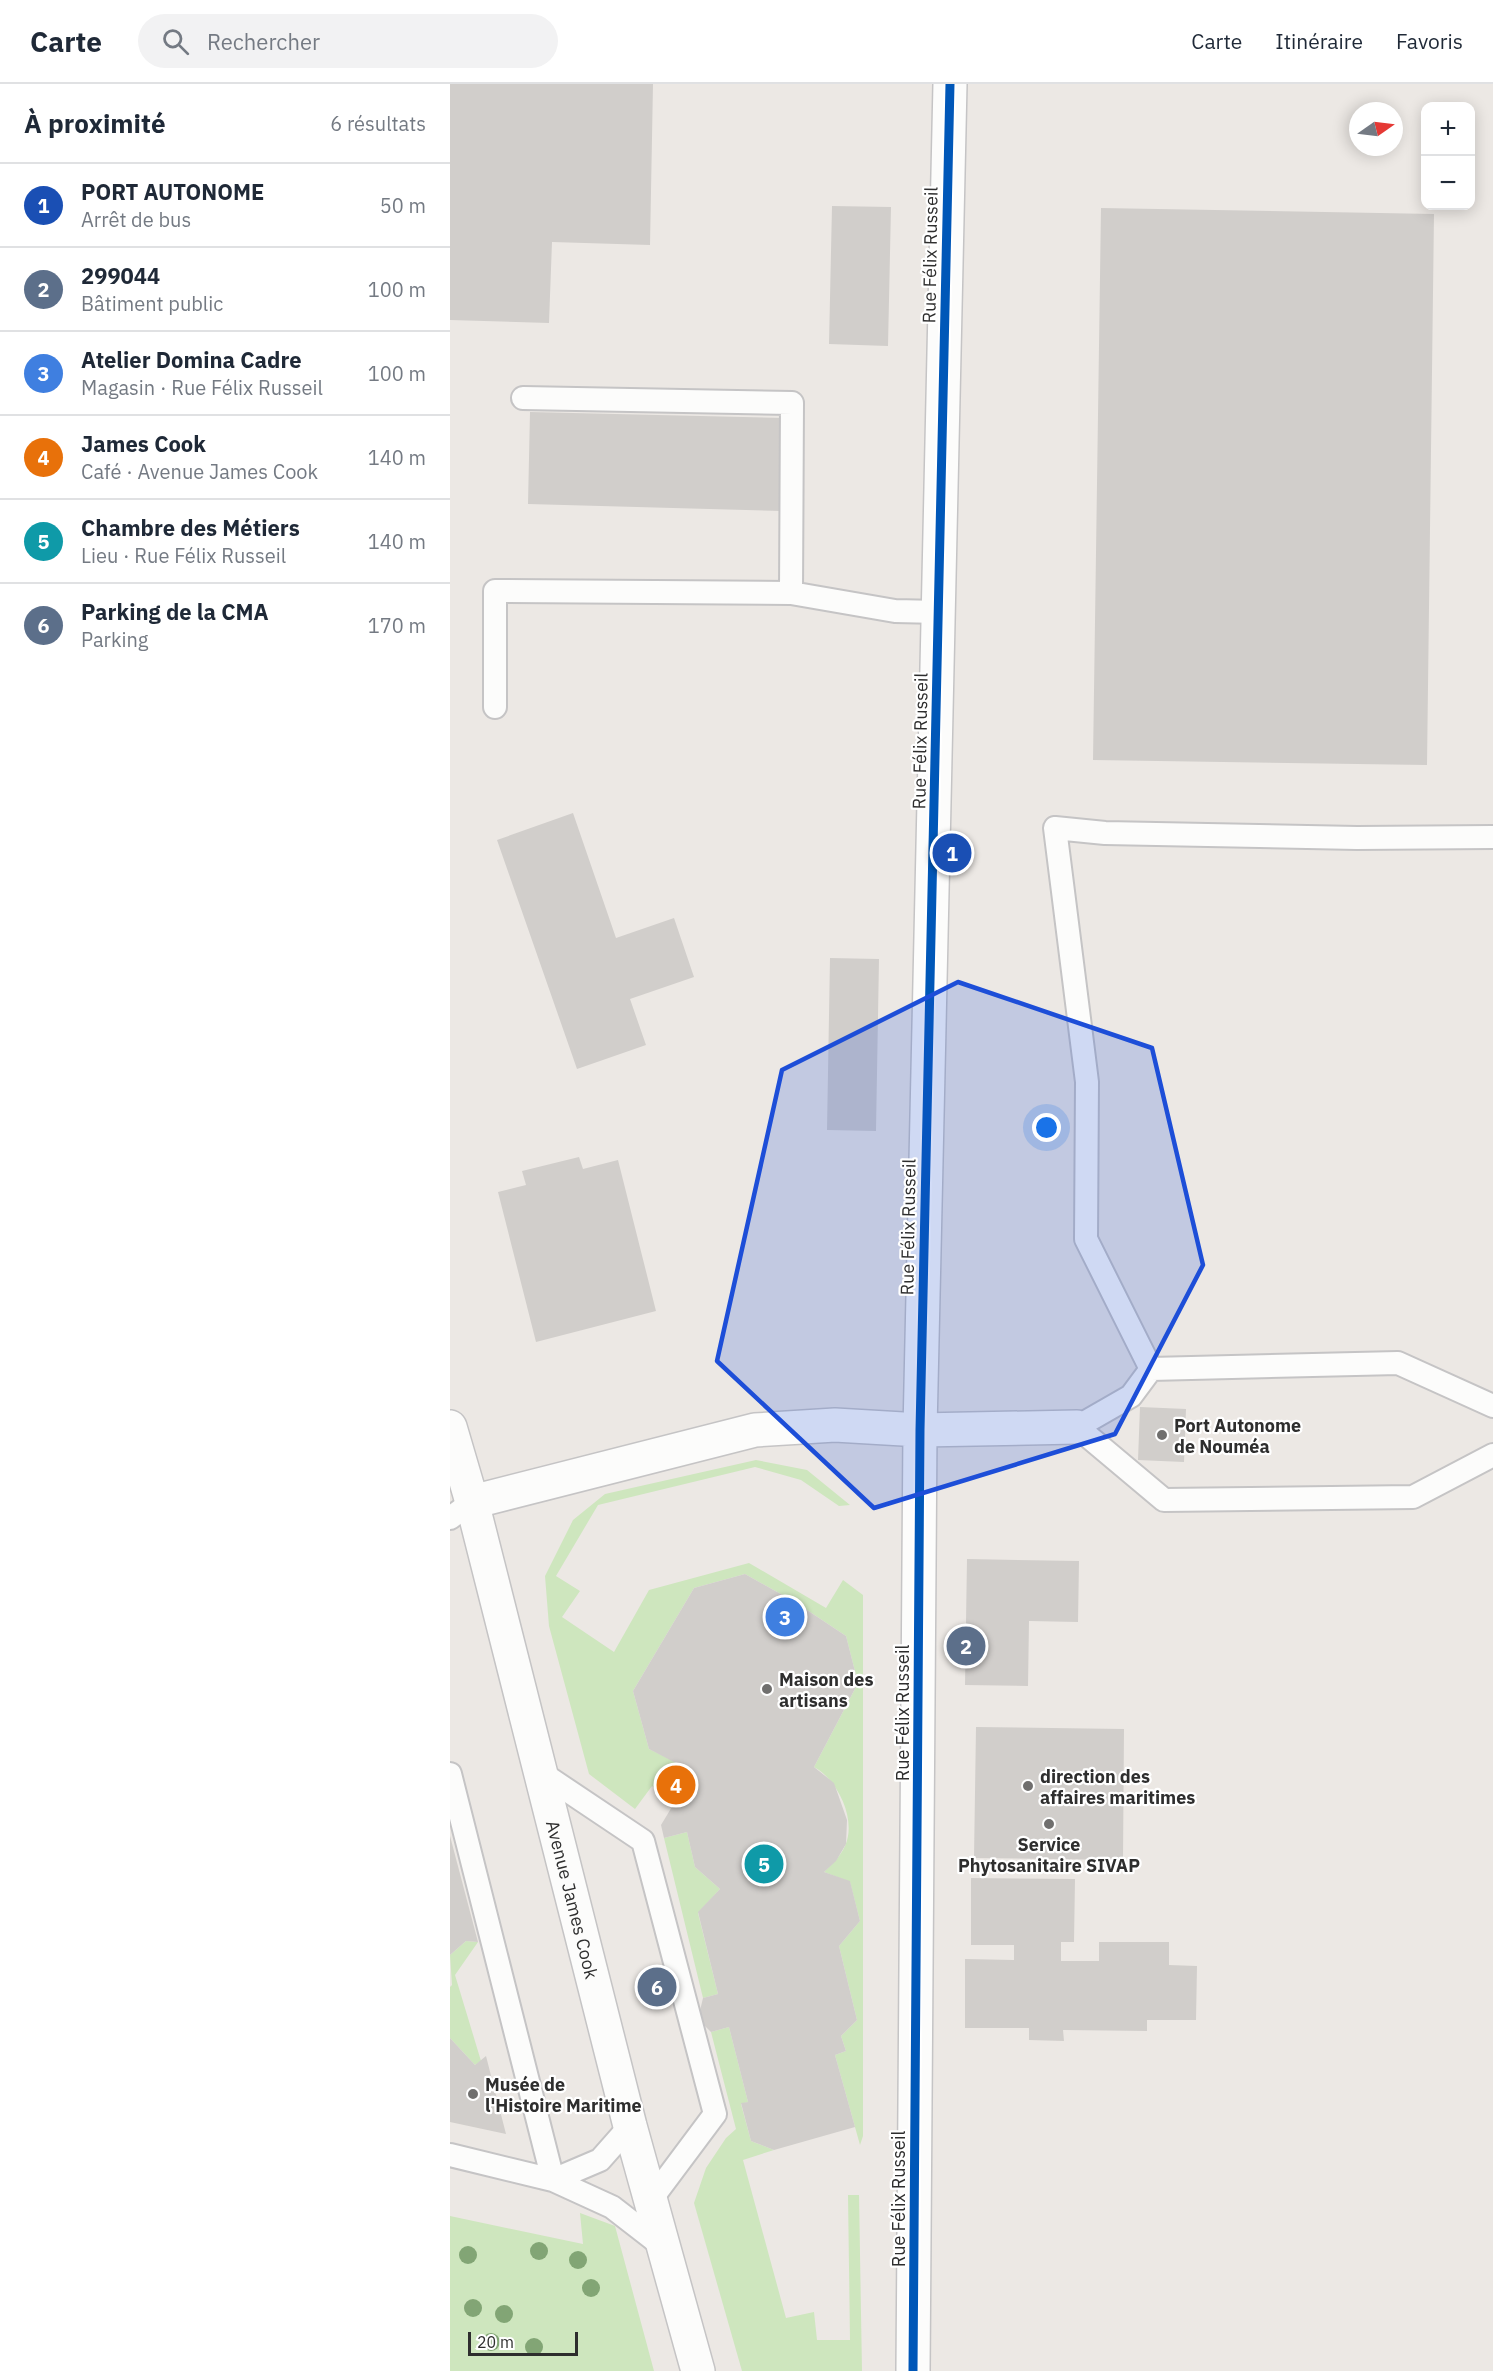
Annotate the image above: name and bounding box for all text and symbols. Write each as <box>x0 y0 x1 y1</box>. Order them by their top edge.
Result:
search box <box>138 14 558 68</box>
text: Carte <box>30 23 102 60</box>
icon: search <box>159 25 192 58</box>
text: Rechercher <box>207 27 320 56</box>
text: Carte <box>1191 27 1242 55</box>
text: Itinéraire <box>1275 27 1363 55</box>
text: Favoris <box>1396 27 1463 55</box>
north arrow <box>1349 102 1403 156</box>
map controls <box>1421 102 1475 210</box>
button: + <box>1421 102 1475 156</box>
text: À proximité <box>24 106 166 140</box>
text: 6 résultats <box>330 110 426 137</box>
button: − <box>1421 156 1475 210</box>
text: PORT AUTONOME <box>81 177 264 206</box>
street label: Rue Félix Russeil <box>917 186 943 323</box>
text: 1 <box>38 192 50 219</box>
text: 50 m <box>380 192 426 219</box>
text: Arrêt de bus <box>81 206 191 233</box>
text: 299044 <box>81 261 160 290</box>
text: 2 <box>38 276 50 303</box>
text: 100 m <box>368 276 426 303</box>
text: Bâtiment public <box>81 290 223 317</box>
text: Atelier Domina Cadre <box>81 345 302 374</box>
text: 3 <box>38 360 50 387</box>
text: 100 m <box>368 360 426 387</box>
text: Magasin · Rue Félix Russeil <box>81 374 323 401</box>
text: James Cook <box>81 429 206 458</box>
text: 4 <box>38 444 50 471</box>
text: 140 m <box>368 444 426 471</box>
text: Café · Avenue James Cook <box>81 458 318 485</box>
text: Chambre des Métiers <box>81 513 300 542</box>
text: 5 <box>38 528 50 555</box>
text: 140 m <box>368 528 426 555</box>
text: Lieu · Rue Félix Russeil <box>81 542 286 569</box>
text: Parking de la CMA <box>81 597 269 626</box>
text: 6 <box>38 612 50 639</box>
text: 170 m <box>368 612 426 639</box>
text: Parking <box>81 626 148 653</box>
street label: Rue Félix Russeil <box>907 672 933 809</box>
pin: 1 <box>932 830 972 876</box>
your location <box>1032 1113 1061 1142</box>
street label: Rue Félix Russeil <box>895 1158 921 1295</box>
place label: Port Autonome de Nouméa <box>1174 1414 1301 1458</box>
marker: Port Autonome de Nouméa <box>1155 1428 1169 1442</box>
pin: 3 <box>766 1594 804 1640</box>
pin: 2 <box>946 1624 986 1668</box>
street label: Rue Félix Russeil <box>891 1645 914 1781</box>
place label: Maison des artisans <box>779 1668 873 1712</box>
marker: Maison des artisans <box>760 1682 774 1696</box>
pin: 4 <box>656 1762 696 1808</box>
place label: direction des affaires maritimes <box>1040 1765 1195 1809</box>
marker: direction des affaires maritimes <box>1021 1779 1035 1793</box>
marker: Service Phytosanitaire SIVAP <box>1042 1817 1056 1831</box>
street label: Avenue James Cook <box>541 1818 604 1981</box>
place label: Service Phytosanitaire SIVAP <box>958 1833 1140 1877</box>
pin: 5 <box>744 1842 784 1886</box>
pin: 6 <box>638 1964 676 2010</box>
place label: Musée de l'Histoire Maritime <box>485 2073 642 2117</box>
marker: Musée de l'Histoire Maritime <box>466 2087 480 2101</box>
street label: Rue Félix Russeil <box>887 2131 910 2267</box>
scale bar <box>468 2329 578 2356</box>
text: 20 m <box>477 2332 514 2352</box>

